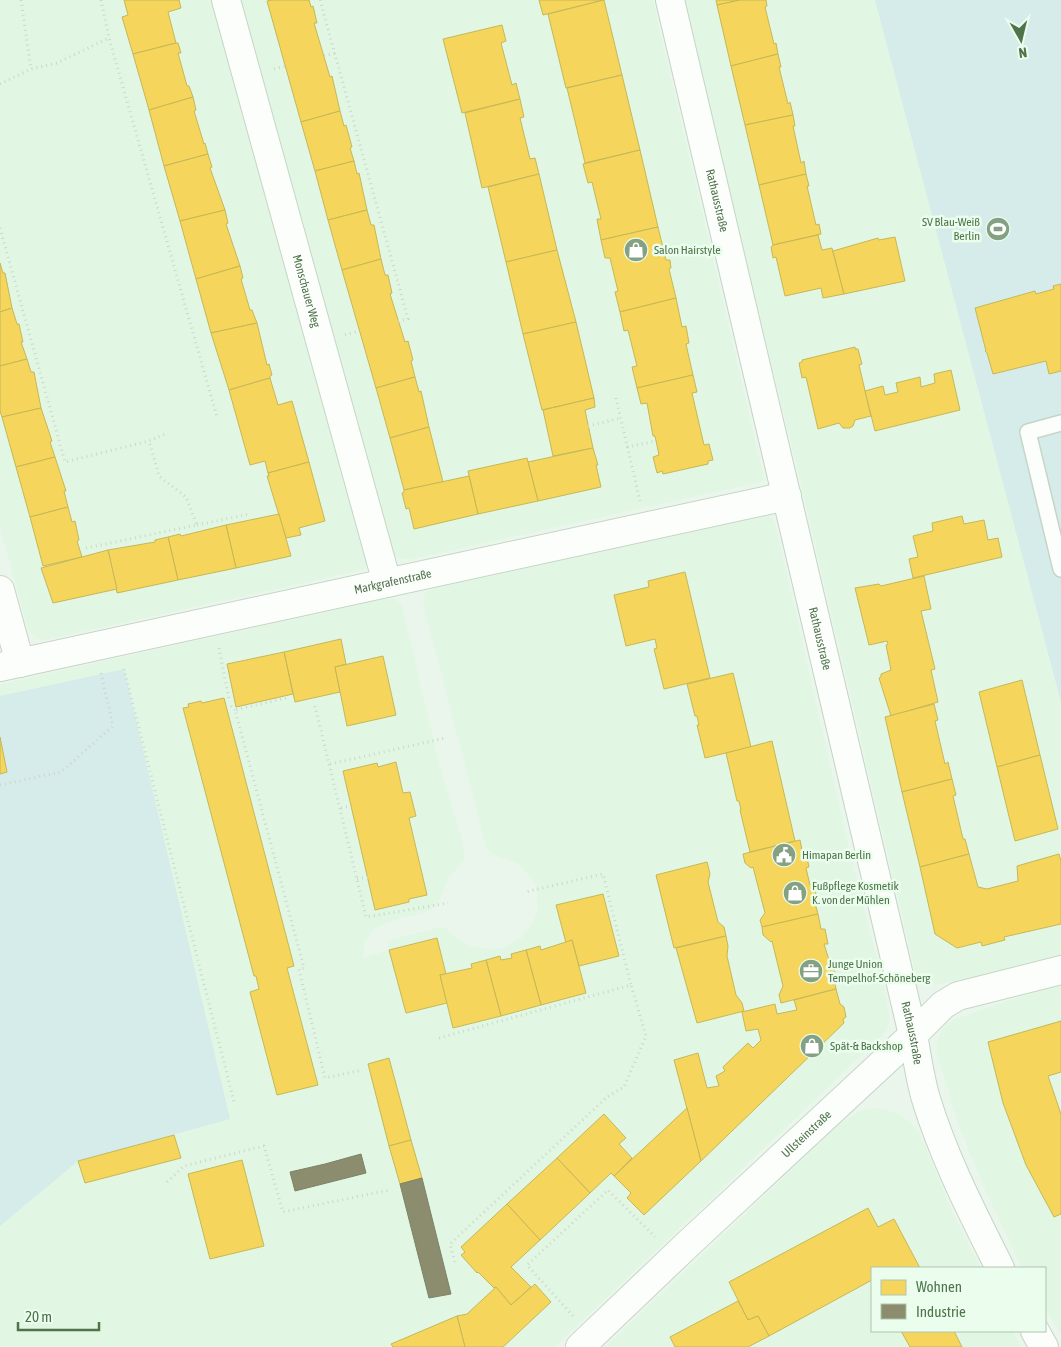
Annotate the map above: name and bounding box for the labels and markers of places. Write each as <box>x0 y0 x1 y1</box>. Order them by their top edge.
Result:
place label: SV Blau-Weiß Berlin <box>922 215 980 243</box>
sports icon: SV Blau-Weiß Berlin <box>985 216 1011 242</box>
shop icon: Salon Hairstyle <box>623 237 649 263</box>
place label: Salon Hairstyle <box>654 243 721 257</box>
public building icon: Himapan Berlin <box>771 842 797 868</box>
place label: Himapan Berlin <box>802 848 871 862</box>
place label: Fußpflege Kosmetik K. von der Mühlen <box>812 879 899 907</box>
shop icon: Fußpflege Kosmetik K. von der Mühlen <box>782 880 808 906</box>
place label: Junge Union Tempelhof-Schöneberg <box>828 957 931 985</box>
office icon: Junge Union Tempelhof-Schöneberg <box>798 958 824 984</box>
shop icon: Spät-& Backshop <box>799 1033 825 1059</box>
place label: Spät-& Backshop <box>830 1039 903 1053</box>

